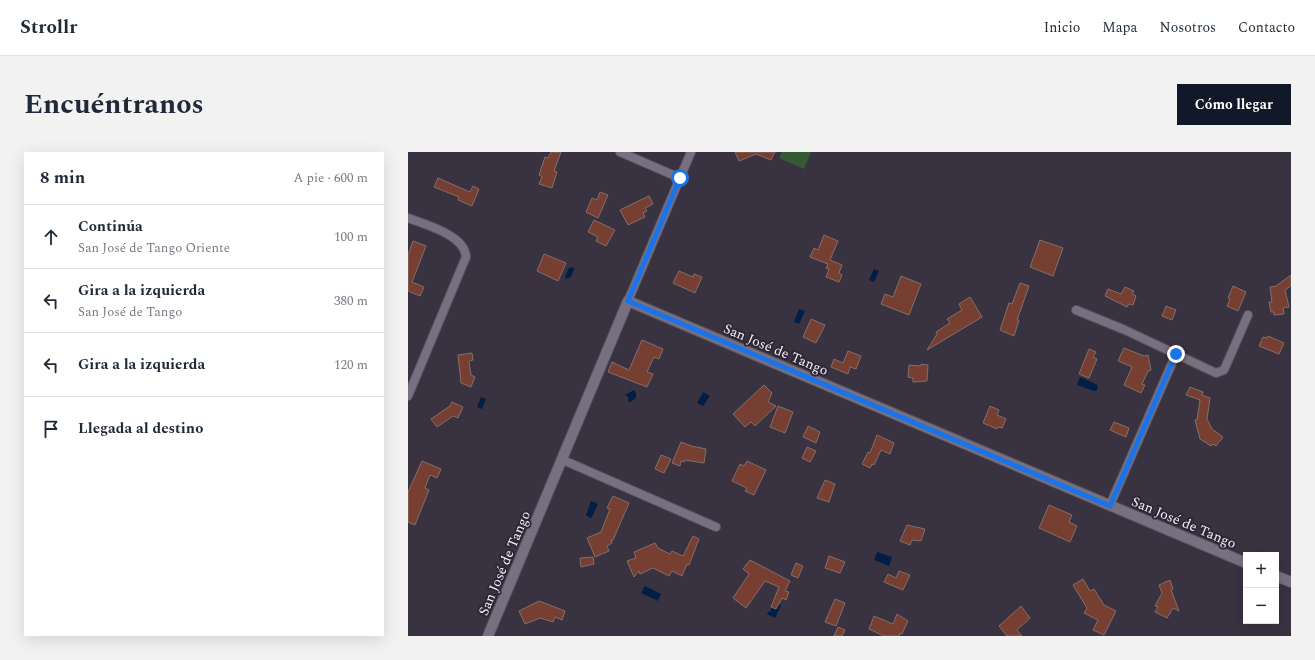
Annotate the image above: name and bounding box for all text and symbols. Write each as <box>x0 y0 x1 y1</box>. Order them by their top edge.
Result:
text: Strollr <box>20 13 77 42</box>
text: Inicio <box>1044 17 1080 38</box>
text: Mapa <box>1102 17 1137 38</box>
text: Nosotros <box>1159 17 1216 38</box>
text: Contacto <box>1238 17 1295 38</box>
text: Encuéntranos <box>24 83 204 126</box>
button: Cómo llegar <box>1177 84 1291 125</box>
text: 8 min <box>40 165 85 191</box>
text: A pie · 600 m <box>294 168 368 188</box>
route start <box>671 169 689 187</box>
text: Continúa <box>78 215 143 238</box>
icon: ahead <box>40 226 62 248</box>
text: 100 m <box>334 227 368 247</box>
text: San José de Tango Oriente <box>78 238 230 258</box>
text: Gira a la izquierda <box>78 279 205 302</box>
icon: left <box>40 290 62 312</box>
text: 380 m <box>334 291 368 311</box>
text: San José de Tango <box>78 302 182 322</box>
street label: San José de Tango <box>720 318 832 381</box>
route end <box>1167 345 1185 363</box>
text: Gira a la izquierda <box>78 353 205 376</box>
icon: left <box>40 354 62 376</box>
text: 120 m <box>334 355 368 375</box>
text: Llegada al destino <box>78 417 203 440</box>
icon: arrive <box>40 418 62 440</box>
street label: San José de Tango <box>1128 491 1240 554</box>
street label: San José de Tango <box>473 507 536 619</box>
map controls <box>1243 552 1279 624</box>
button: + <box>1243 552 1279 588</box>
button: − <box>1243 588 1279 624</box>

